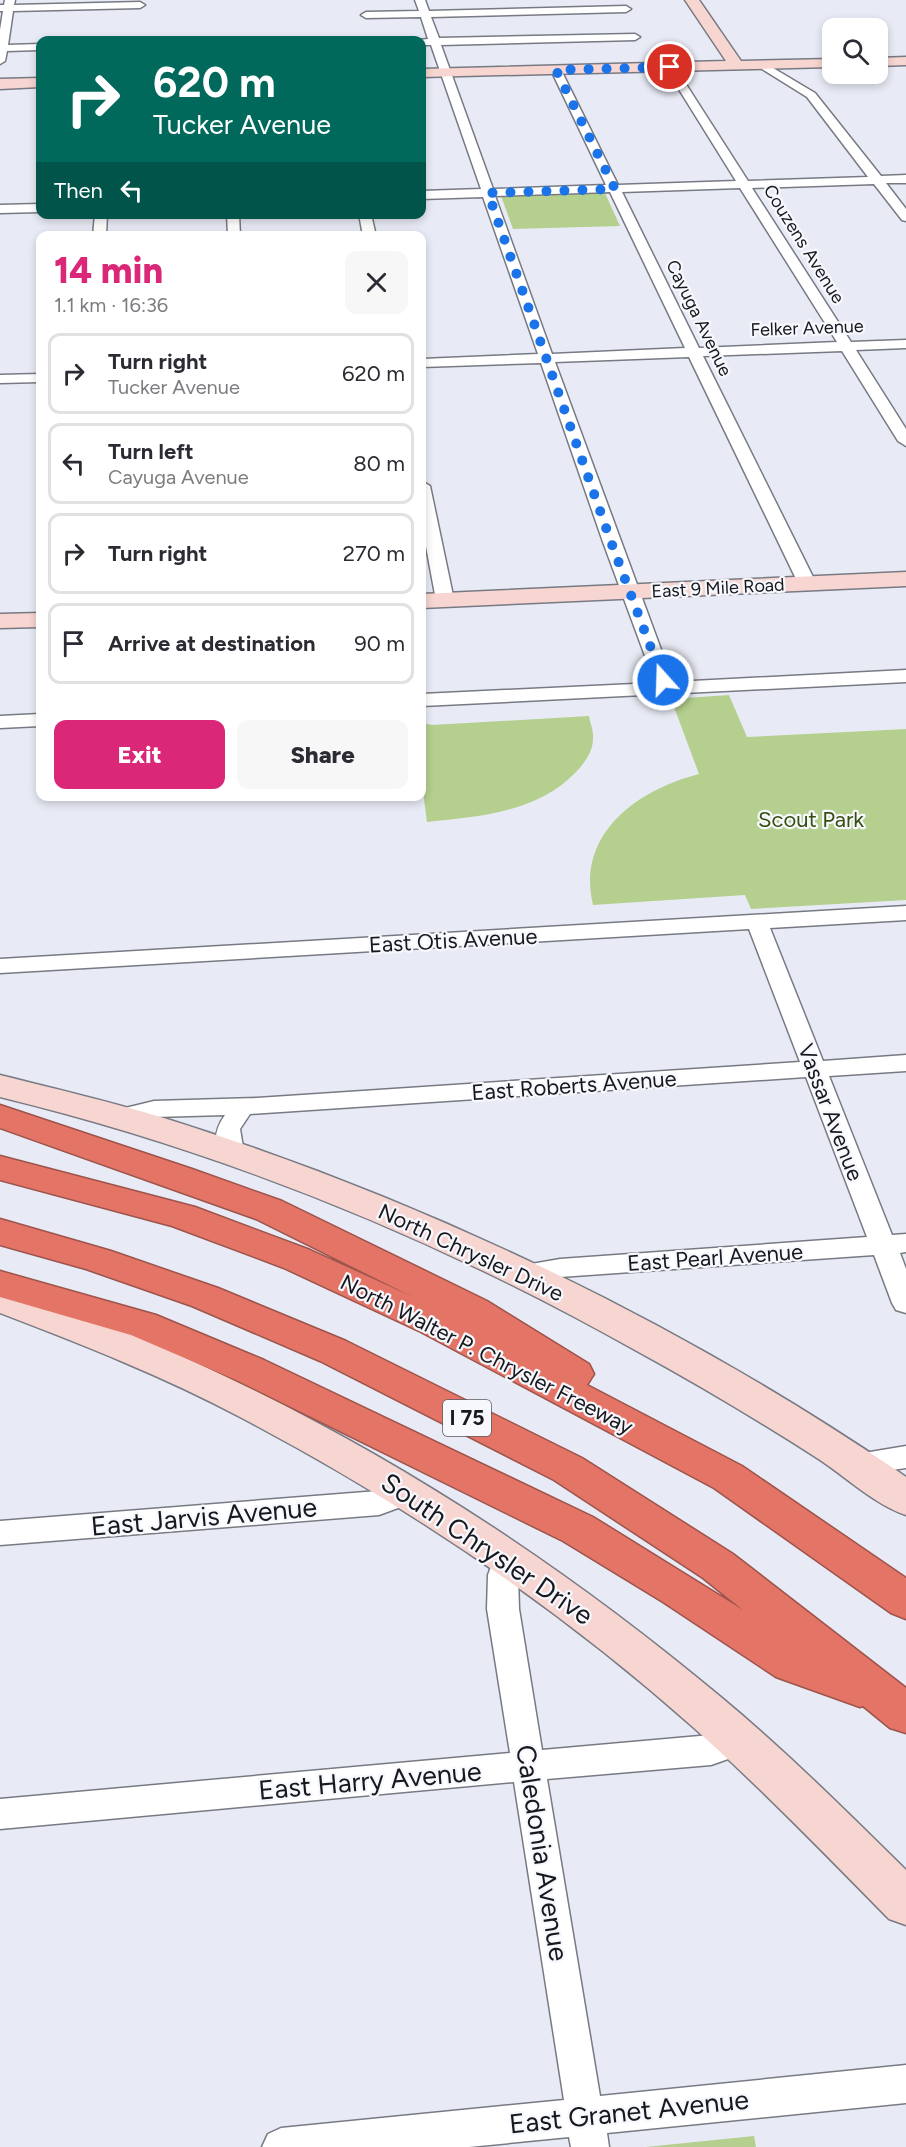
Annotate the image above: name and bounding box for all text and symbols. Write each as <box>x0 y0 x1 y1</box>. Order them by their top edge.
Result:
map controls <box>822 18 888 84</box>
button: search <box>822 18 888 84</box>
pin <box>644 41 695 92</box>
icon: arrive <box>653 50 686 83</box>
text: 620 m <box>153 57 276 108</box>
icon: right <box>54 60 132 138</box>
text: Tucker Avenue <box>153 108 331 141</box>
icon: left <box>115 174 148 207</box>
text: Then <box>54 177 103 204</box>
street label: Couzens Avenue <box>759 181 849 308</box>
text: 14 min <box>54 249 163 292</box>
button: close <box>345 251 408 314</box>
street label: Cayuga Avenue <box>661 256 737 380</box>
text: 1.1 km · 16:36 <box>54 293 168 317</box>
street label: Felker Avenue <box>750 315 864 341</box>
text: Turn right <box>108 348 207 375</box>
icon: right <box>57 357 90 390</box>
text: 620 m <box>342 360 405 387</box>
text: Tucker Avenue <box>108 375 240 399</box>
text: Turn left <box>108 438 194 465</box>
icon: left <box>57 447 90 480</box>
text: 80 m <box>353 450 405 477</box>
text: Cayuga Avenue <box>108 465 249 489</box>
icon: right <box>57 537 90 570</box>
text: Turn right <box>108 540 207 567</box>
text: 270 m <box>343 540 405 567</box>
street label: East 9 Mile Road <box>651 574 785 602</box>
icon: arrive <box>57 627 90 660</box>
text: Arrive at destination <box>108 630 316 657</box>
text: 90 m <box>354 630 405 657</box>
position arrow <box>631 648 695 712</box>
button: Exit <box>54 720 225 789</box>
button: Share <box>237 720 408 789</box>
park label: Scout Park <box>758 806 864 833</box>
street label: East Otis Avenue <box>368 923 538 958</box>
street label: Vassar Avenue <box>792 1040 869 1185</box>
street label: East Roberts Avenue <box>471 1065 677 1106</box>
street label: North Chrysler Drive <box>374 1198 568 1307</box>
street label: East Pearl Avenue <box>626 1238 804 1277</box>
street label: North Walter P. Chrysler Freeway <box>336 1269 638 1440</box>
road number: I 75 <box>443 1400 491 1436</box>
street label: South Chrysler Drive <box>375 1465 600 1632</box>
street label: East Jarvis Avenue <box>90 1490 318 1543</box>
street label: Caledonia Avenue <box>509 1742 576 1963</box>
street label: East Harry Avenue <box>257 1754 483 1807</box>
street label: East Granet Avenue <box>508 2083 750 2140</box>

